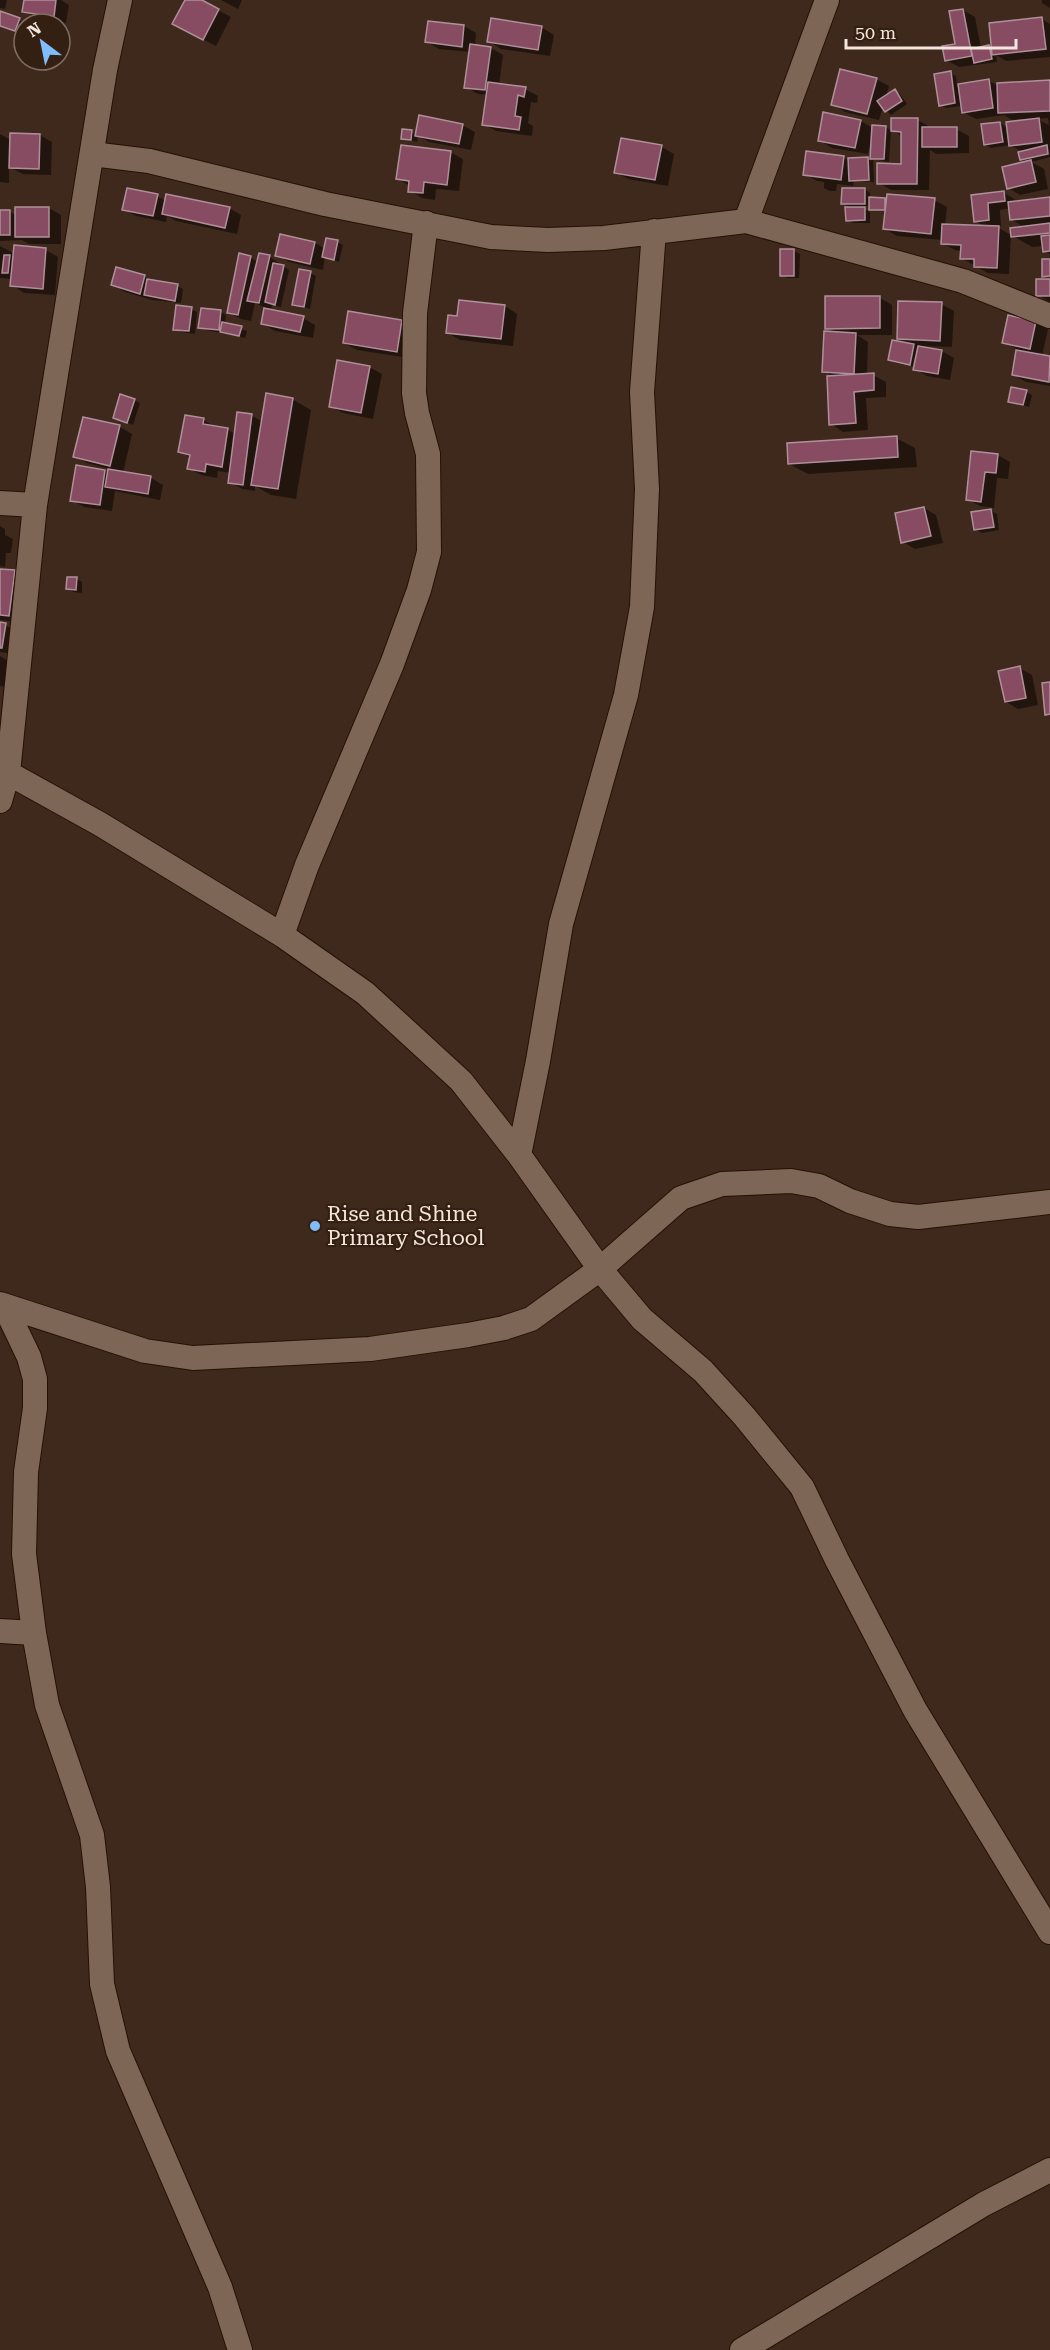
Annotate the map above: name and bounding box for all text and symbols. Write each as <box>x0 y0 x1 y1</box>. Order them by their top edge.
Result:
north arrow <box>12 12 72 72</box>
scale bar <box>846 12 1016 50</box>
text: N <box>24 18 45 41</box>
text: 50 m <box>855 22 896 43</box>
place label: Rise and Shine Primary School <box>327 1202 485 1250</box>
marker: Rise and Shine Primary School <box>308 1219 322 1233</box>

